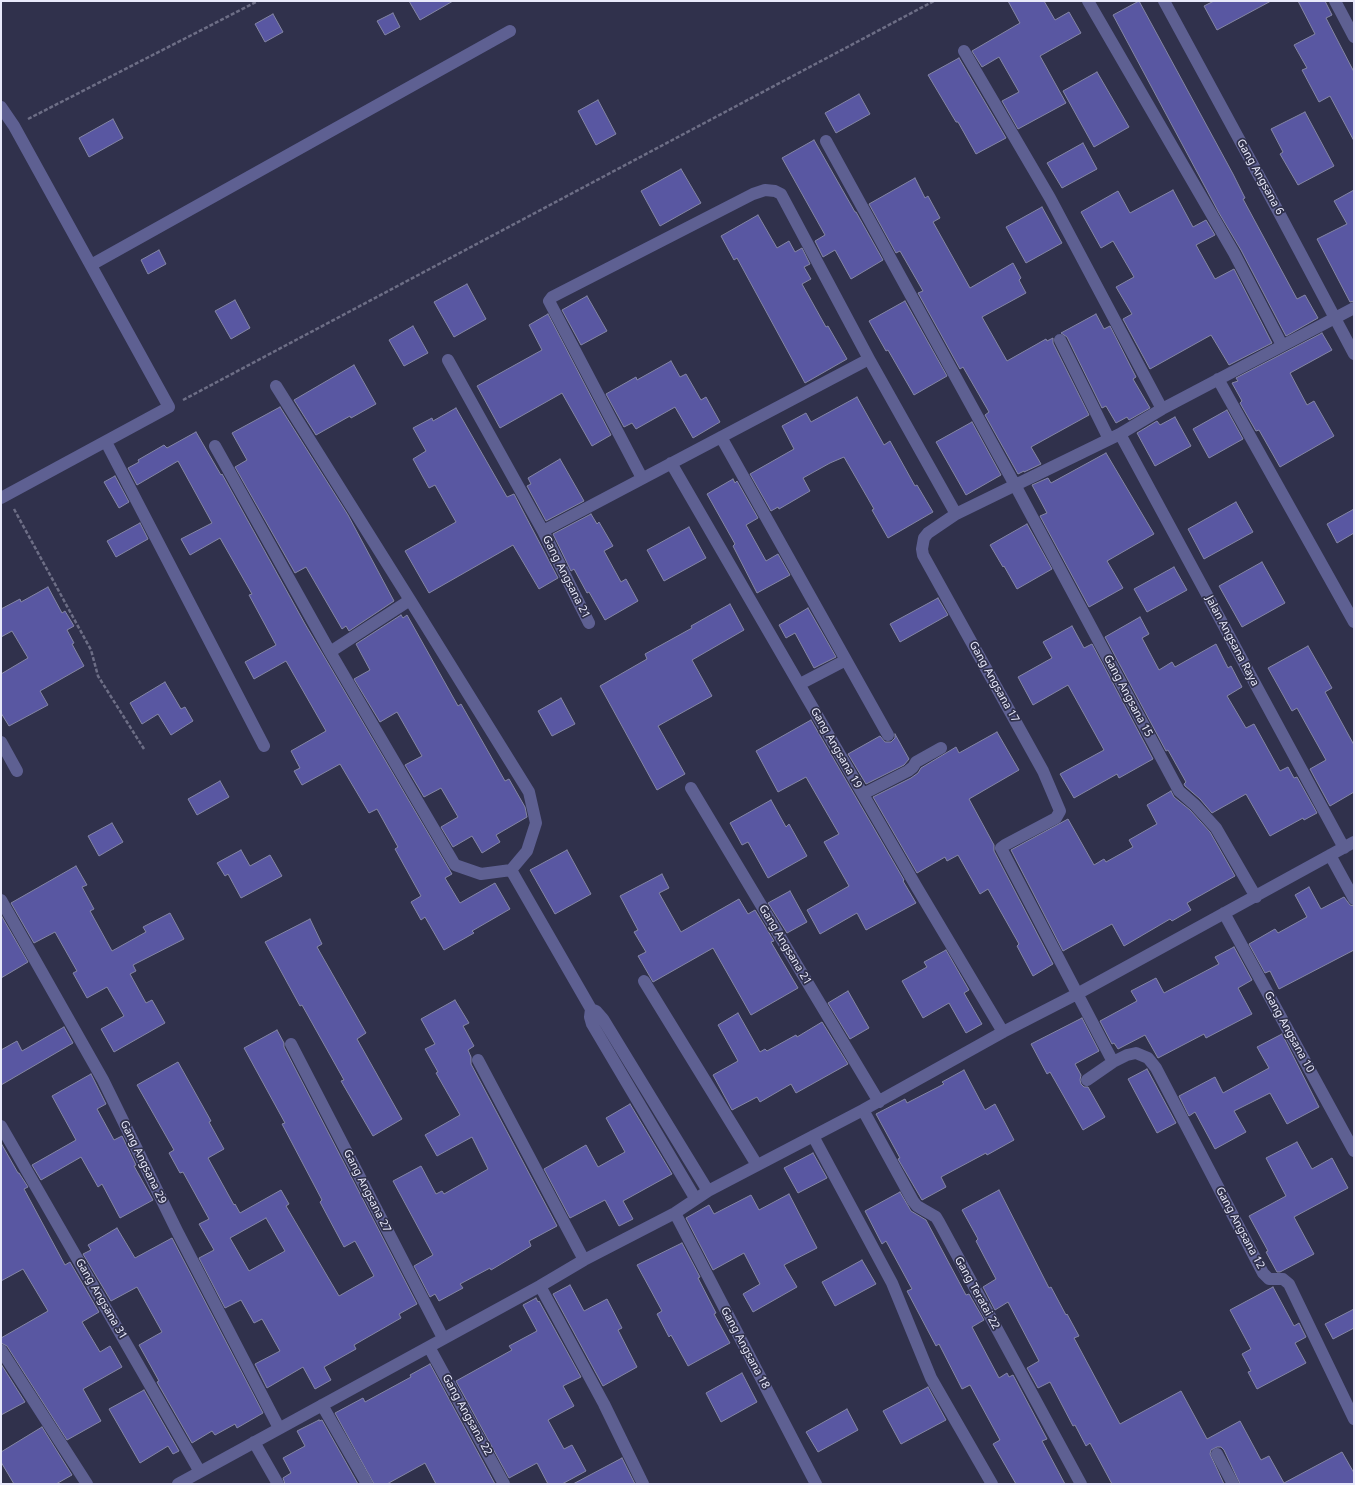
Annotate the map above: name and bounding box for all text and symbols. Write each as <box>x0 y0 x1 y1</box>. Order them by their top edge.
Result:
street label: Gang Angsana 6 <box>1234 137 1286 217</box>
street label: Gang Angsana 21 <box>539 533 593 621</box>
street label: Jalan Angsana Raya <box>1203 594 1261 688</box>
street label: Gang Angsana 17 <box>966 639 1022 725</box>
street label: Gang Angsana 15 <box>1101 653 1155 739</box>
street label: Gang Angsana 19 <box>808 705 864 791</box>
street label: Gang Angsana 21 <box>756 903 814 987</box>
street label: Gang Angsana 10 <box>1261 989 1317 1075</box>
street label: Gang Angsana 29 <box>117 1118 169 1206</box>
street label: Gang Angsana 27 <box>340 1147 394 1235</box>
street label: Gang Angsana 12 <box>1213 1185 1267 1271</box>
street label: Gang Teratai 22 <box>952 1254 1002 1332</box>
street label: Gang Angsana 31 <box>73 1256 129 1342</box>
street label: Gang Angsana 18 <box>718 1305 772 1391</box>
street label: Gang Angsana 22 <box>439 1372 495 1458</box>

